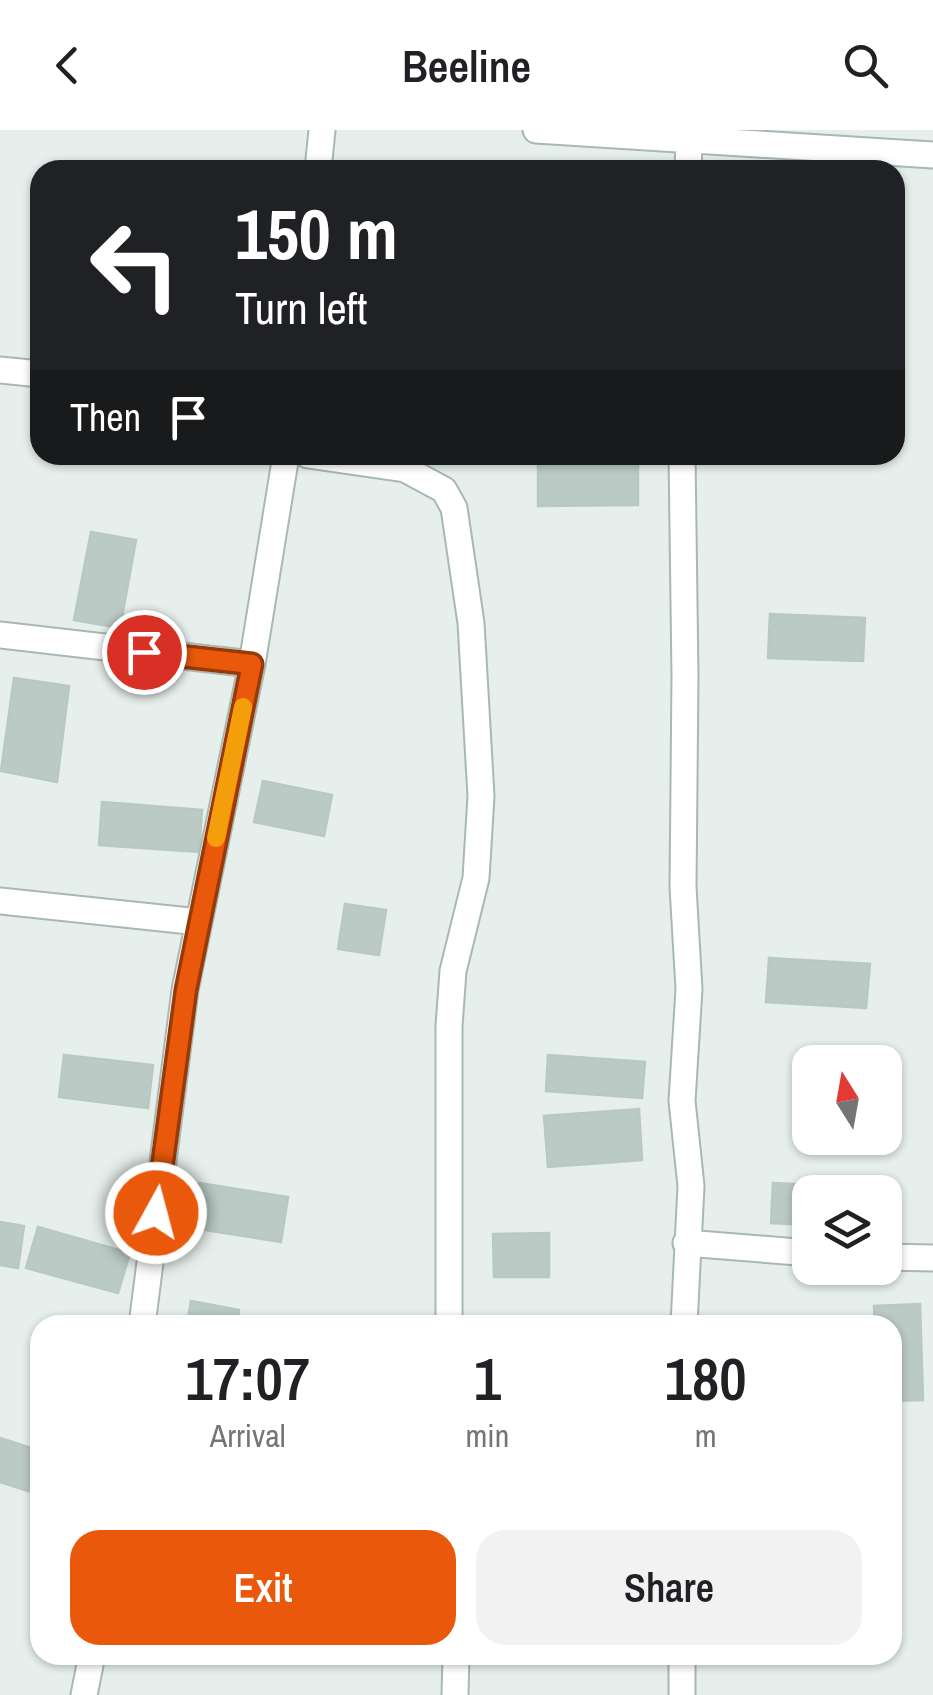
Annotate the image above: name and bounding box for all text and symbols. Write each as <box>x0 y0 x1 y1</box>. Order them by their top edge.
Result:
text: Beeline <box>402 35 531 96</box>
icon: back <box>40 38 95 93</box>
icon: search <box>838 38 893 93</box>
text: 150 m <box>235 187 398 281</box>
icon: left <box>70 200 200 330</box>
text: Turn left <box>235 277 367 338</box>
icon: arrive <box>161 390 216 445</box>
text: Then <box>70 392 141 443</box>
pin <box>102 610 187 695</box>
icon: arrive <box>117 625 172 680</box>
north arrow <box>792 1045 902 1155</box>
map controls <box>792 1045 902 1285</box>
position arrow <box>104 1161 208 1265</box>
button: layers <box>792 1175 902 1285</box>
text: 17:07 <box>185 1338 310 1419</box>
text: 1 <box>474 1338 501 1419</box>
text: 180 <box>665 1338 747 1419</box>
text: Arrival <box>210 1414 286 1457</box>
text: min <box>466 1414 509 1457</box>
text: m <box>695 1414 717 1457</box>
button: Exit <box>70 1530 456 1645</box>
button: Share <box>476 1530 862 1645</box>

